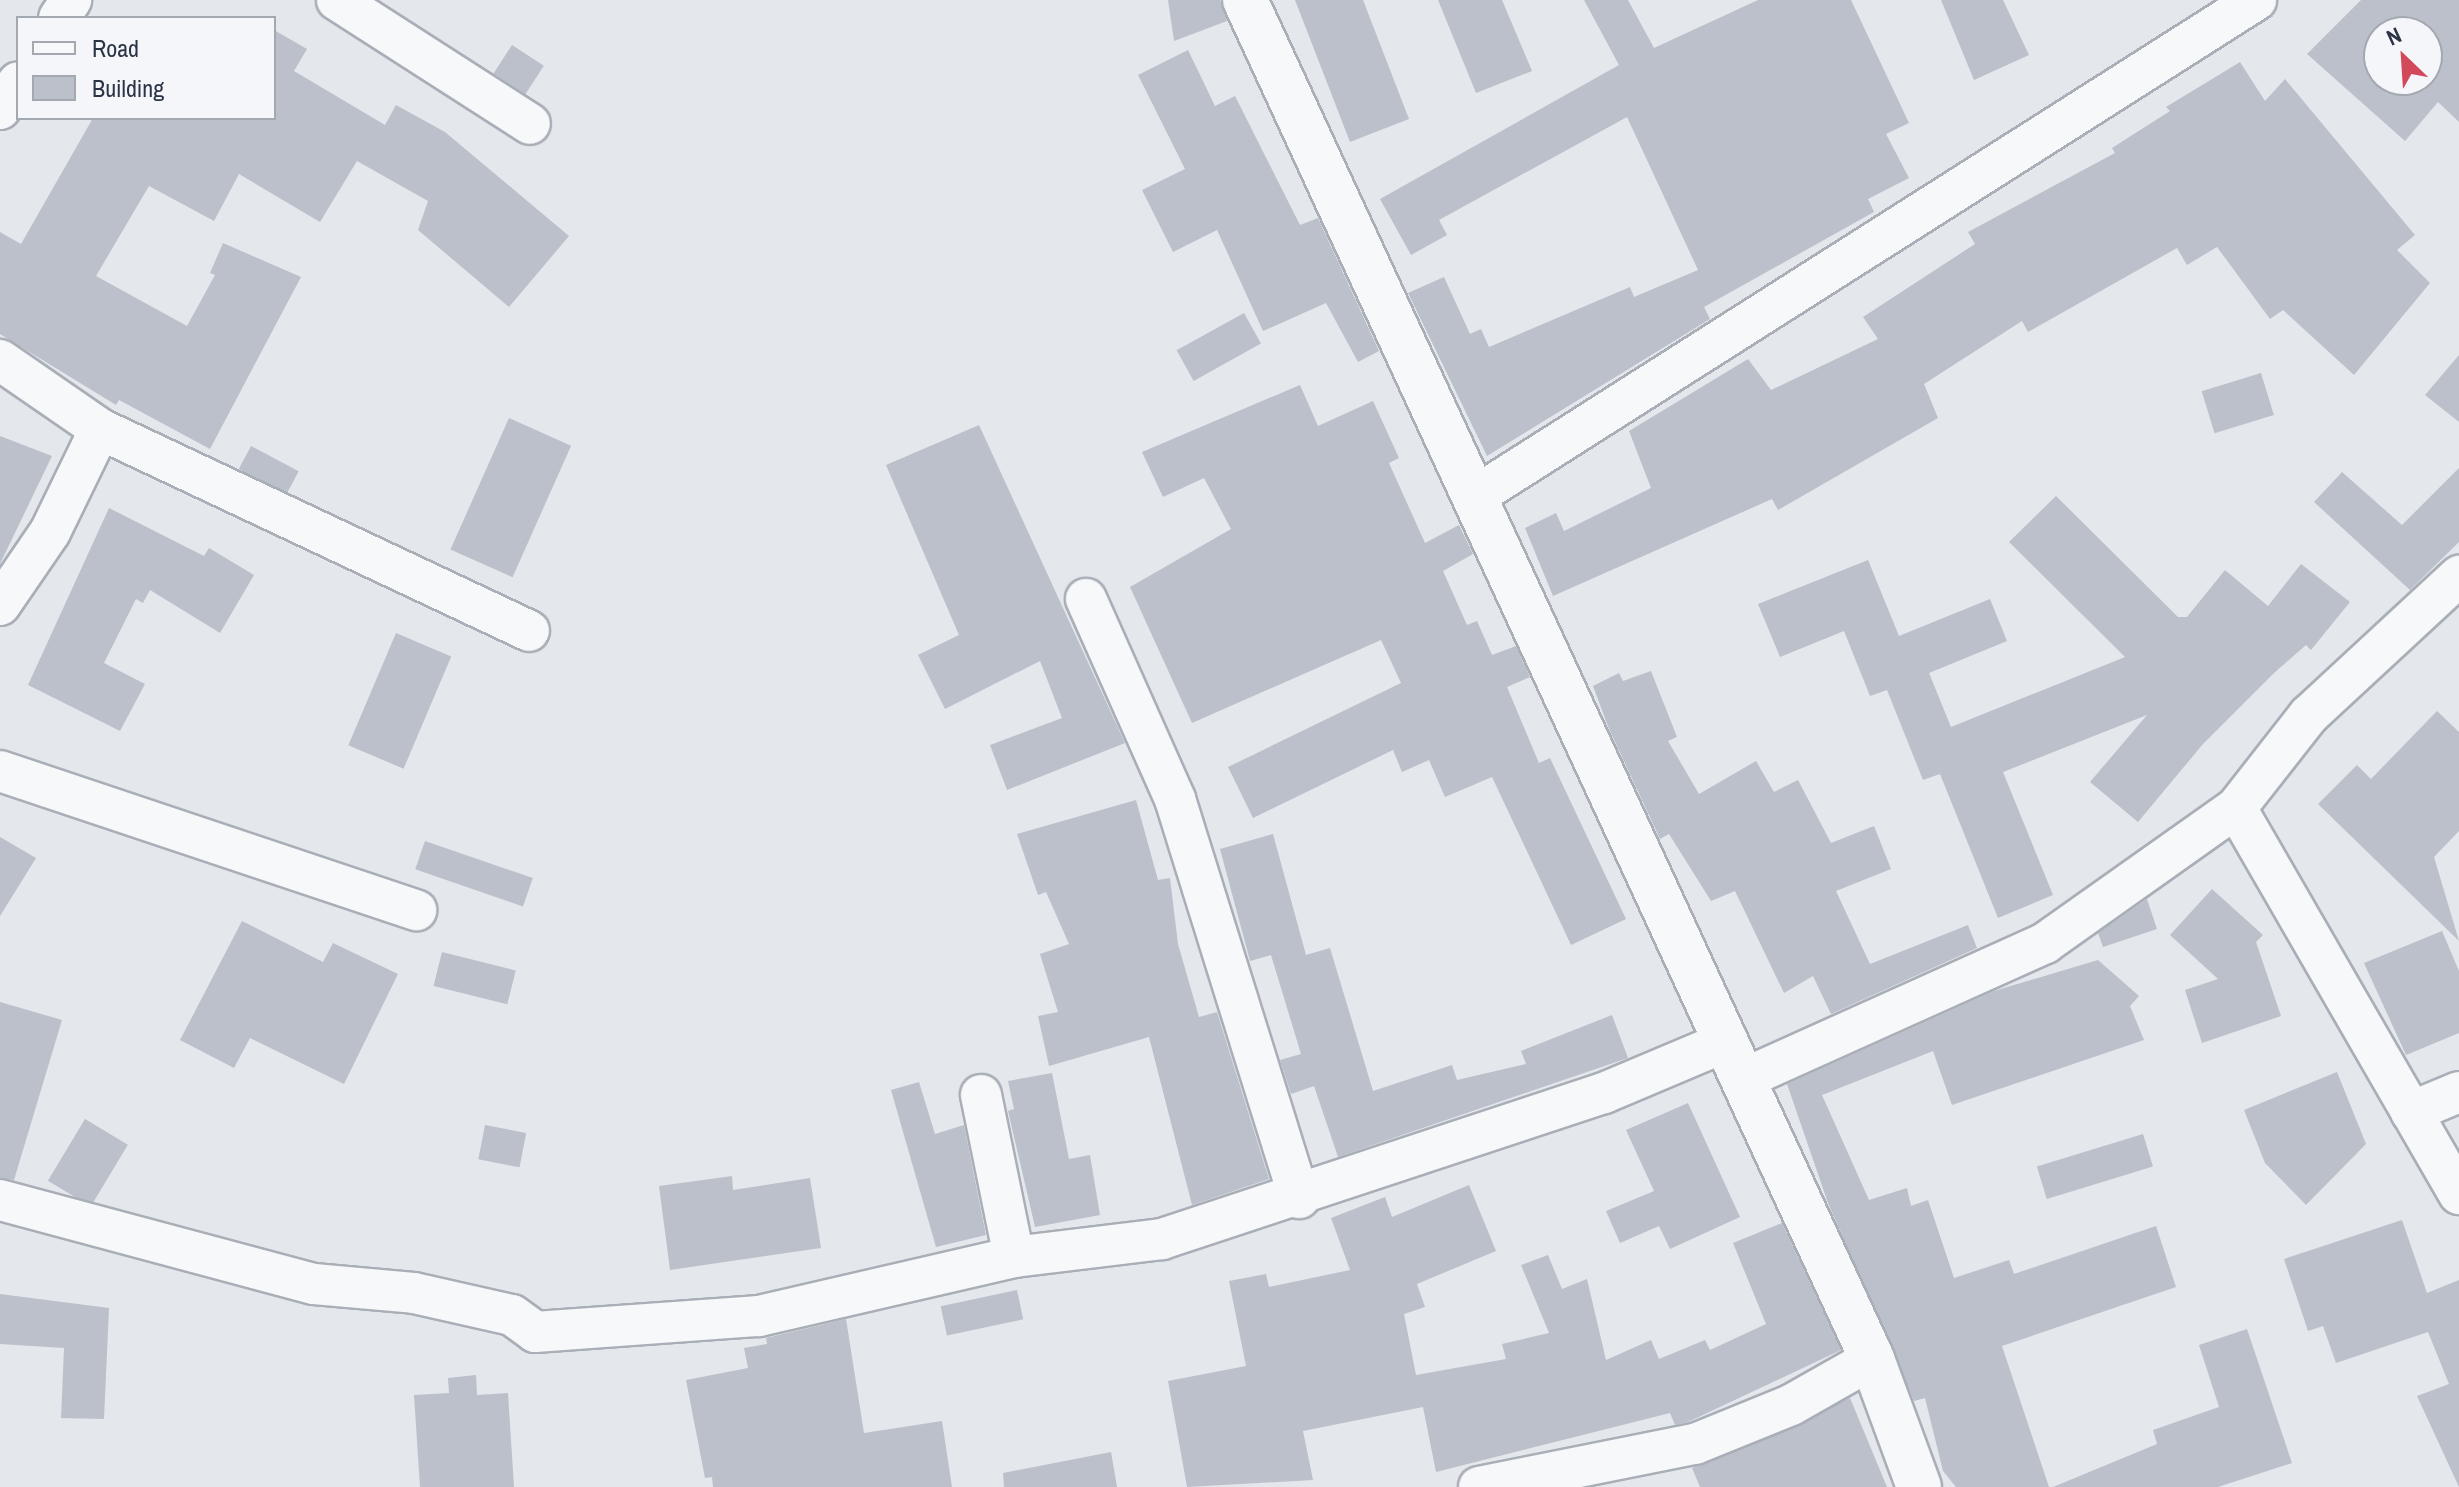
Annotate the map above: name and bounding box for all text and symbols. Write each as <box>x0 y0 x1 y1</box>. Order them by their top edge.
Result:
legend <box>16 16 276 120</box>
north arrow <box>2363 16 2443 96</box>
text: N <box>2381 20 2406 52</box>
text: Road <box>92 32 139 64</box>
text: Building <box>92 72 164 104</box>

